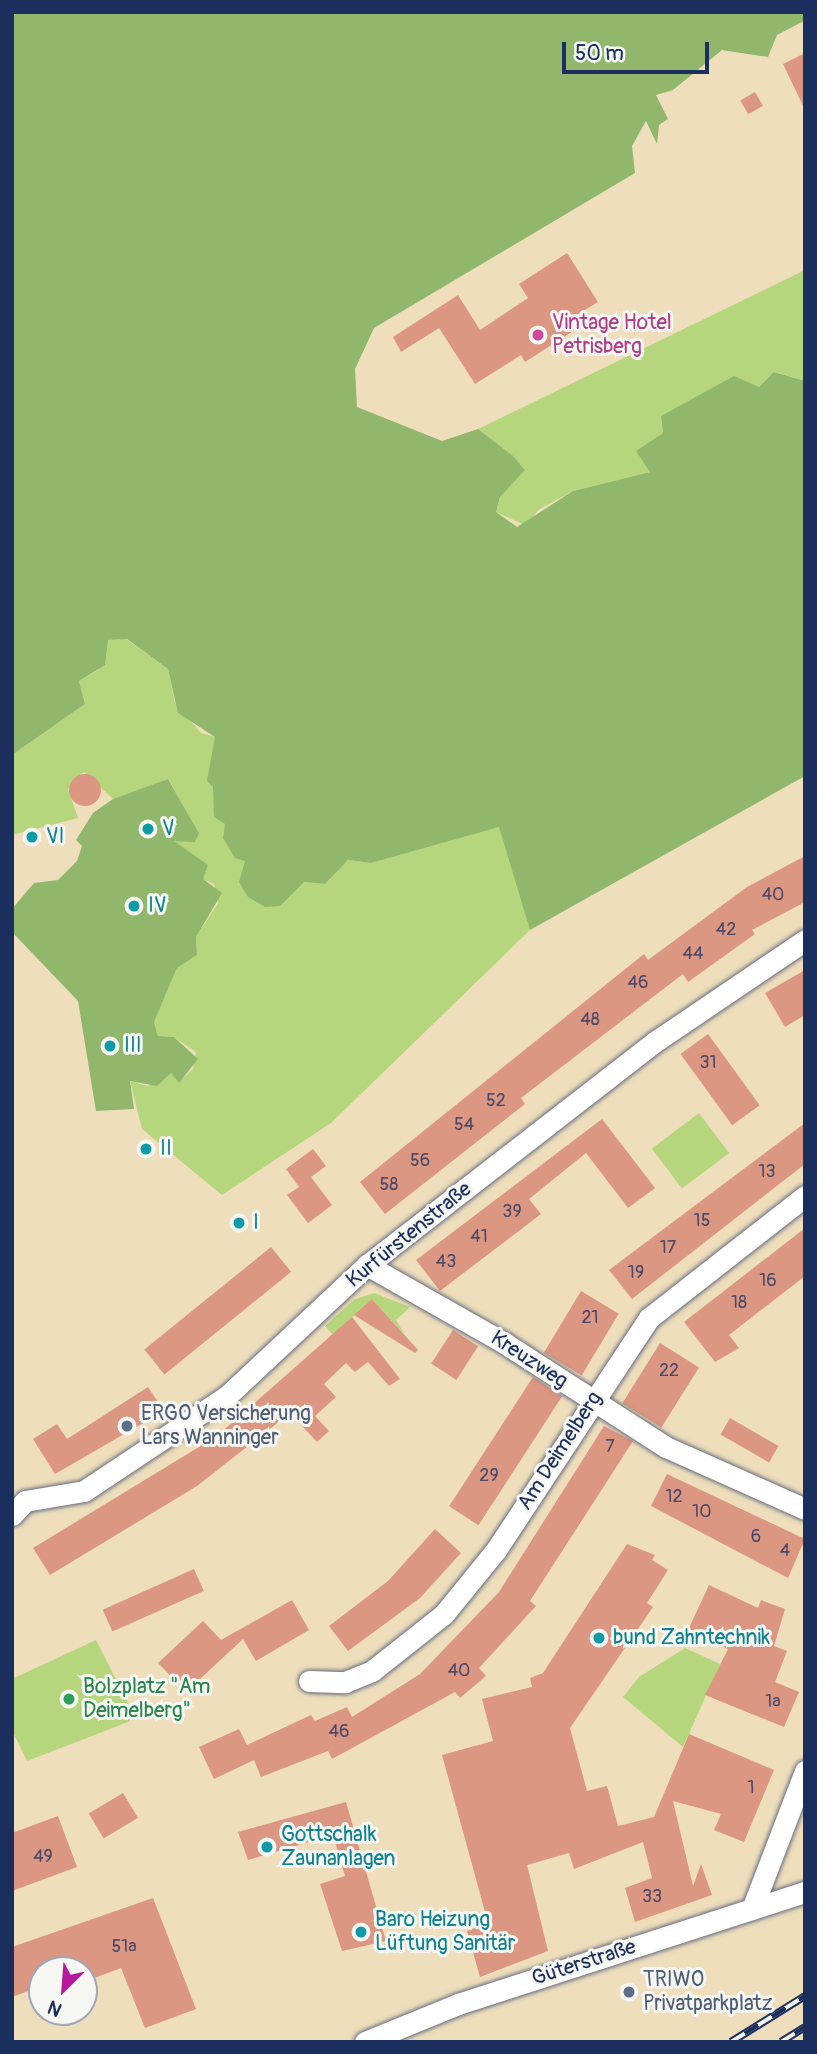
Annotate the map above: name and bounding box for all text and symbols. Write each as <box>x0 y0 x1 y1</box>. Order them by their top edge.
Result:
scale bar <box>565 28 712 72</box>
text: 50 m <box>575 40 624 67</box>
place label: Vintage Hotel Petrisberg <box>552 310 672 360</box>
marker: Vintage Hotel Petrisberg <box>530 327 546 343</box>
place label: V <box>162 816 175 842</box>
marker: V <box>140 821 156 837</box>
place label: VI <box>46 824 65 850</box>
marker: VI <box>24 829 40 845</box>
house number: 40 <box>762 884 784 906</box>
place label: IV <box>148 893 167 919</box>
marker: IV <box>126 898 142 914</box>
house number: 42 <box>716 919 736 941</box>
house number: 44 <box>683 943 703 965</box>
house number: 46 <box>628 972 648 994</box>
house number: 48 <box>580 1009 600 1031</box>
place label: III <box>124 1033 142 1059</box>
marker: III <box>102 1038 118 1054</box>
house number: 31 <box>699 1052 717 1074</box>
house number: 52 <box>486 1090 506 1112</box>
house number: 54 <box>454 1114 474 1136</box>
place label: II <box>160 1136 172 1162</box>
marker: II <box>138 1141 154 1157</box>
house number: 56 <box>410 1150 430 1172</box>
house number: 13 <box>758 1161 776 1183</box>
house number: 58 <box>380 1174 398 1196</box>
street label: Kurfürstenstraße <box>341 1177 477 1293</box>
house number: 39 <box>502 1201 522 1223</box>
place label: I <box>253 1210 259 1236</box>
house number: 15 <box>694 1210 710 1232</box>
marker: I <box>231 1215 247 1231</box>
house number: 41 <box>470 1226 488 1248</box>
house number: 17 <box>660 1237 676 1259</box>
house number: 43 <box>436 1251 456 1273</box>
house number: 19 <box>628 1262 644 1284</box>
house number: 16 <box>759 1270 777 1292</box>
house number: 18 <box>731 1292 747 1314</box>
house number: 21 <box>581 1307 599 1329</box>
street label: Kreuzweg <box>486 1326 572 1394</box>
house number: 22 <box>659 1360 679 1382</box>
street label: Am Deimelberg <box>512 1387 608 1515</box>
place label: ERGO Versicherung Lars Wanninger <box>141 1401 311 1451</box>
marker: ERGO Versicherung Lars Wanninger <box>119 1418 135 1434</box>
house number: 7 <box>605 1436 615 1458</box>
house number: 29 <box>479 1465 499 1487</box>
house number: 12 <box>665 1486 683 1508</box>
house number: 10 <box>692 1501 712 1523</box>
house number: 6 <box>751 1526 761 1548</box>
house number: 4 <box>780 1540 790 1562</box>
place label: bund Zahntechnik <box>613 1625 770 1651</box>
marker: bund Zahntechnik <box>591 1630 607 1646</box>
house number: 40 <box>448 1660 470 1682</box>
place label: Bolzplatz "Am Deimelberg" <box>83 1674 210 1724</box>
marker: Bolzplatz "Am Deimelberg" <box>61 1691 77 1707</box>
house number: 1a <box>765 1691 781 1713</box>
house number: 46 <box>329 1721 349 1743</box>
house number: 1 <box>747 1777 755 1799</box>
place label: Gottschalk Zaunanlagen <box>281 1822 395 1872</box>
marker: Gottschalk Zaunanlagen <box>259 1839 275 1855</box>
house number: 49 <box>33 1846 53 1868</box>
house number: 33 <box>642 1886 662 1908</box>
place label: Baro Heizung Lüftung Sanitär <box>375 1907 515 1957</box>
marker: Baro Heizung Lüftung Sanitär <box>353 1924 369 1940</box>
street label: Güterstraße <box>529 1934 639 1992</box>
house number: 51a <box>111 1936 137 1958</box>
north arrow <box>28 1956 98 2026</box>
place label: TRIWO Privatparkplatz <box>643 1967 772 2017</box>
marker: TRIWO Privatparkplatz <box>621 1984 637 2000</box>
text: N <box>44 1995 66 2022</box>

